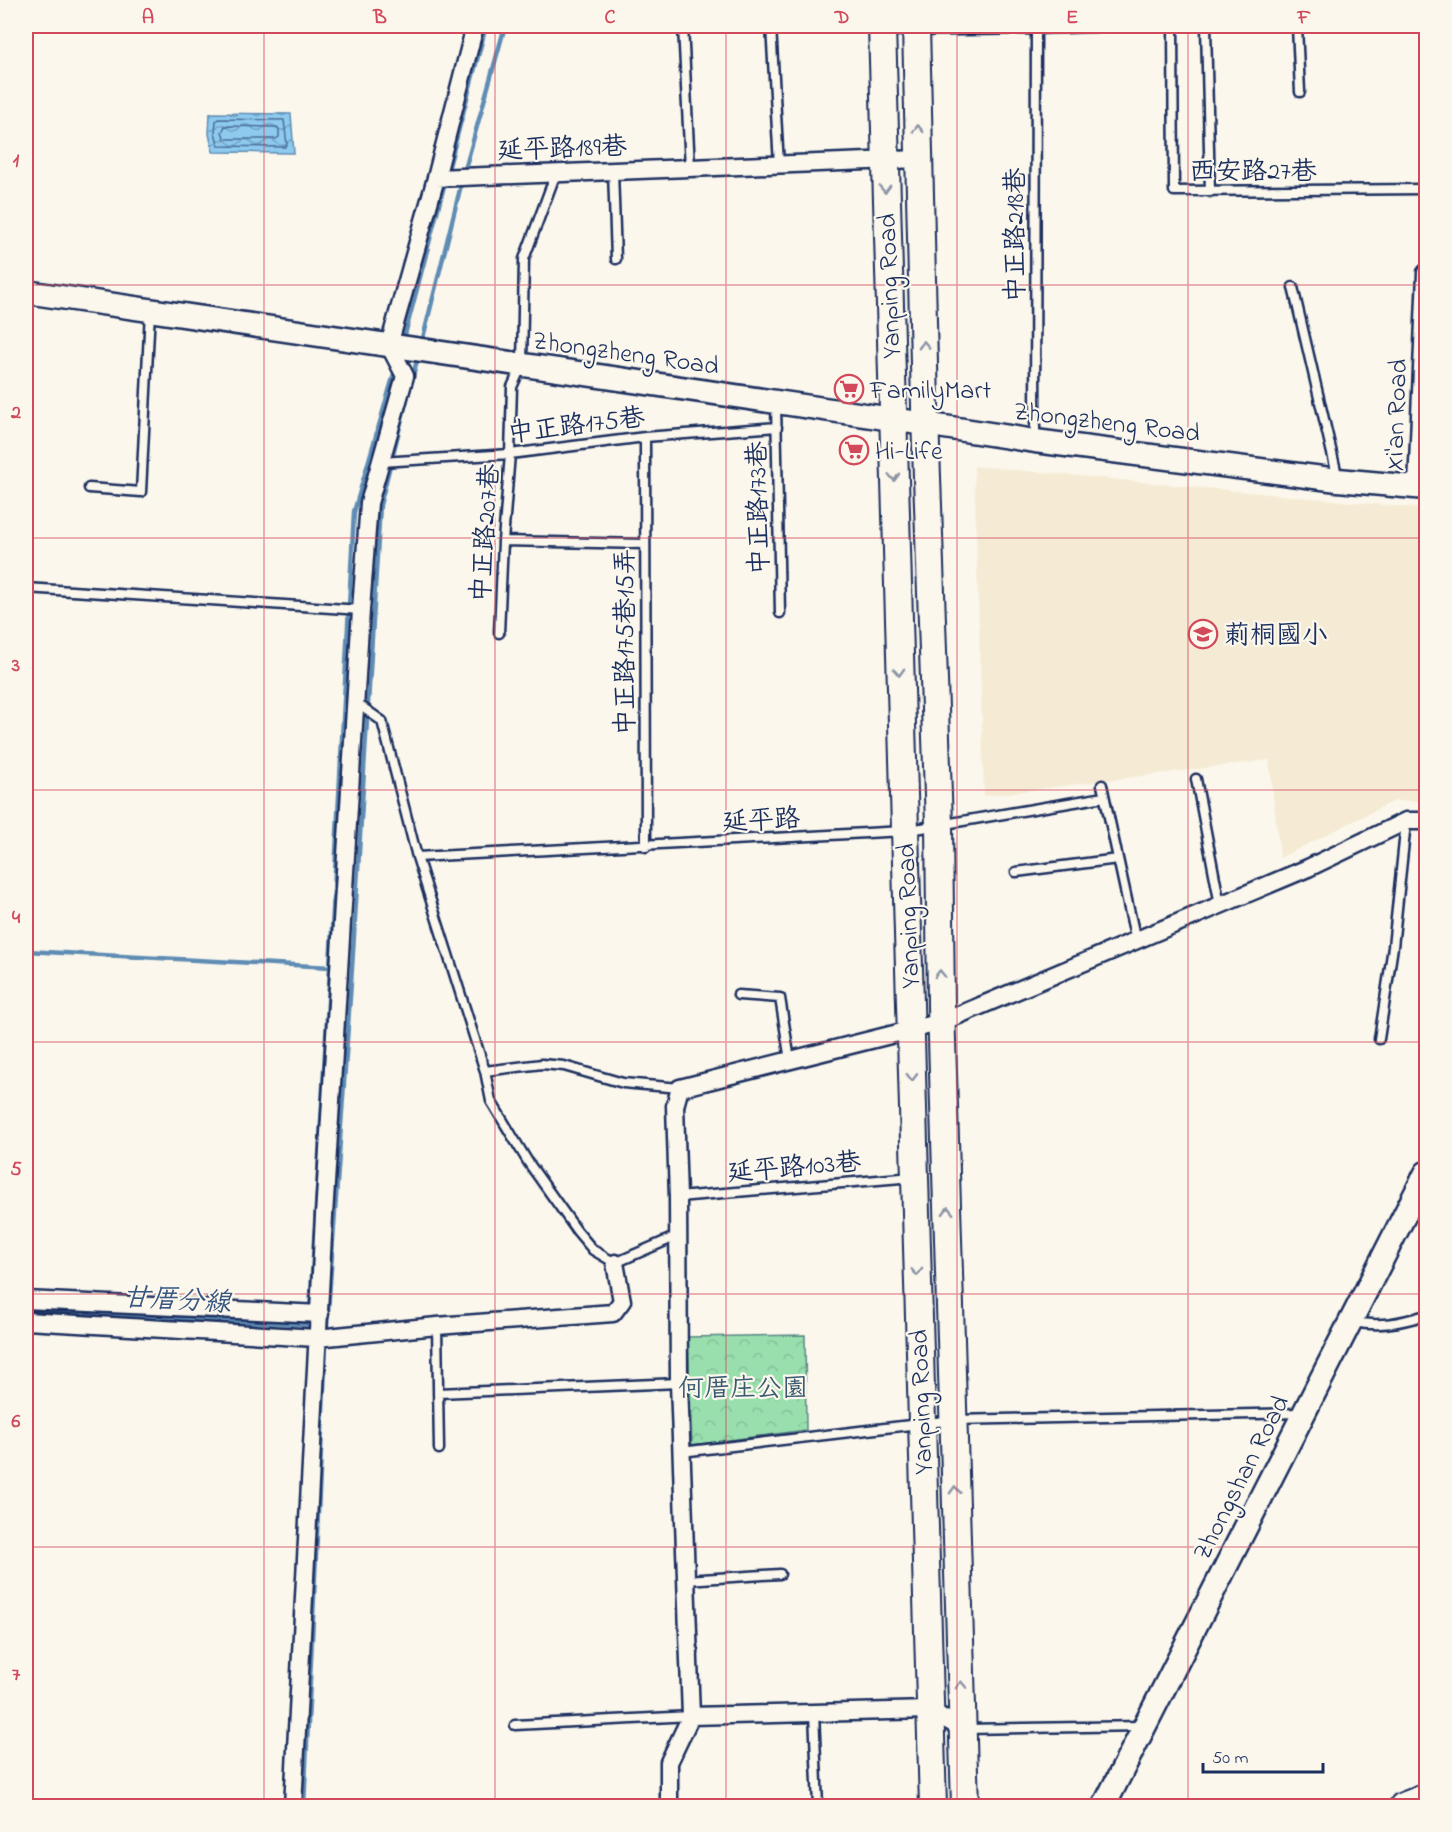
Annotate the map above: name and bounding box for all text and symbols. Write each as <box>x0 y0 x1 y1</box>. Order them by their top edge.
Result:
text: A <box>142 4 154 33</box>
text: B <box>372 4 387 33</box>
text: C <box>605 4 616 33</box>
text: D <box>834 4 849 33</box>
text: E <box>1066 4 1078 33</box>
text: F <box>1297 4 1311 33</box>
one-way arrow <box>912 125 925 134</box>
street label: 延平路189巷 <box>497 129 628 171</box>
text: 1 <box>13 147 20 176</box>
street label: 西安路27巷 <box>1189 154 1317 192</box>
street label: 中正路218巷 <box>998 168 1036 302</box>
one-way arrow <box>879 184 892 193</box>
street label: Yanping Road <box>869 212 913 359</box>
street label: Zhongzheng Road <box>530 323 722 387</box>
one-way arrow <box>918 340 930 349</box>
street label: Xi'an Road <box>1377 358 1419 472</box>
supermarket icon: FamilyMart <box>833 373 865 405</box>
place label: FamilyMart <box>869 373 991 411</box>
street label: Zhongzheng Road <box>1011 394 1202 454</box>
text: 2 <box>10 399 21 428</box>
street label: 中正路175巷 <box>506 400 647 454</box>
supermarket icon: Hi-Life <box>838 434 870 466</box>
place label: Hi-Life <box>875 434 943 472</box>
street label: 中正路173巷 <box>740 441 780 575</box>
street label: 中正路207巷 <box>463 463 511 604</box>
one-way arrow <box>888 472 900 481</box>
street label: 中正路175巷15弄 <box>608 549 646 736</box>
school or university icon: 莿桐國小 <box>1187 618 1219 650</box>
place label: 莿桐國小 <box>1224 618 1328 656</box>
text: 3 <box>11 652 20 681</box>
one-way arrow <box>893 667 906 676</box>
street label: 延平路 <box>721 801 801 843</box>
street label: Yanping Road <box>888 842 932 989</box>
text: 4 <box>12 904 21 933</box>
one-way arrow <box>934 970 947 979</box>
one-way arrow <box>906 1072 918 1081</box>
street label: 延平路103巷 <box>726 1144 863 1194</box>
text: 5 <box>10 1156 22 1185</box>
one-way arrow <box>941 1207 954 1216</box>
one-way arrow <box>910 1267 923 1276</box>
water label: 甘厝分線 <box>122 1279 234 1324</box>
street label: Yanping Road <box>901 1328 945 1475</box>
park label: 何厝庄公園 <box>678 1371 808 1409</box>
street label: Zhongshan Road <box>1185 1389 1301 1567</box>
text: 6 <box>12 1408 21 1437</box>
one-way arrow <box>949 1486 962 1495</box>
text: 7 <box>12 1661 21 1690</box>
one-way arrow <box>955 1681 968 1690</box>
scale bar <box>1203 1736 1323 1774</box>
text: 50 m <box>1212 1746 1249 1772</box>

